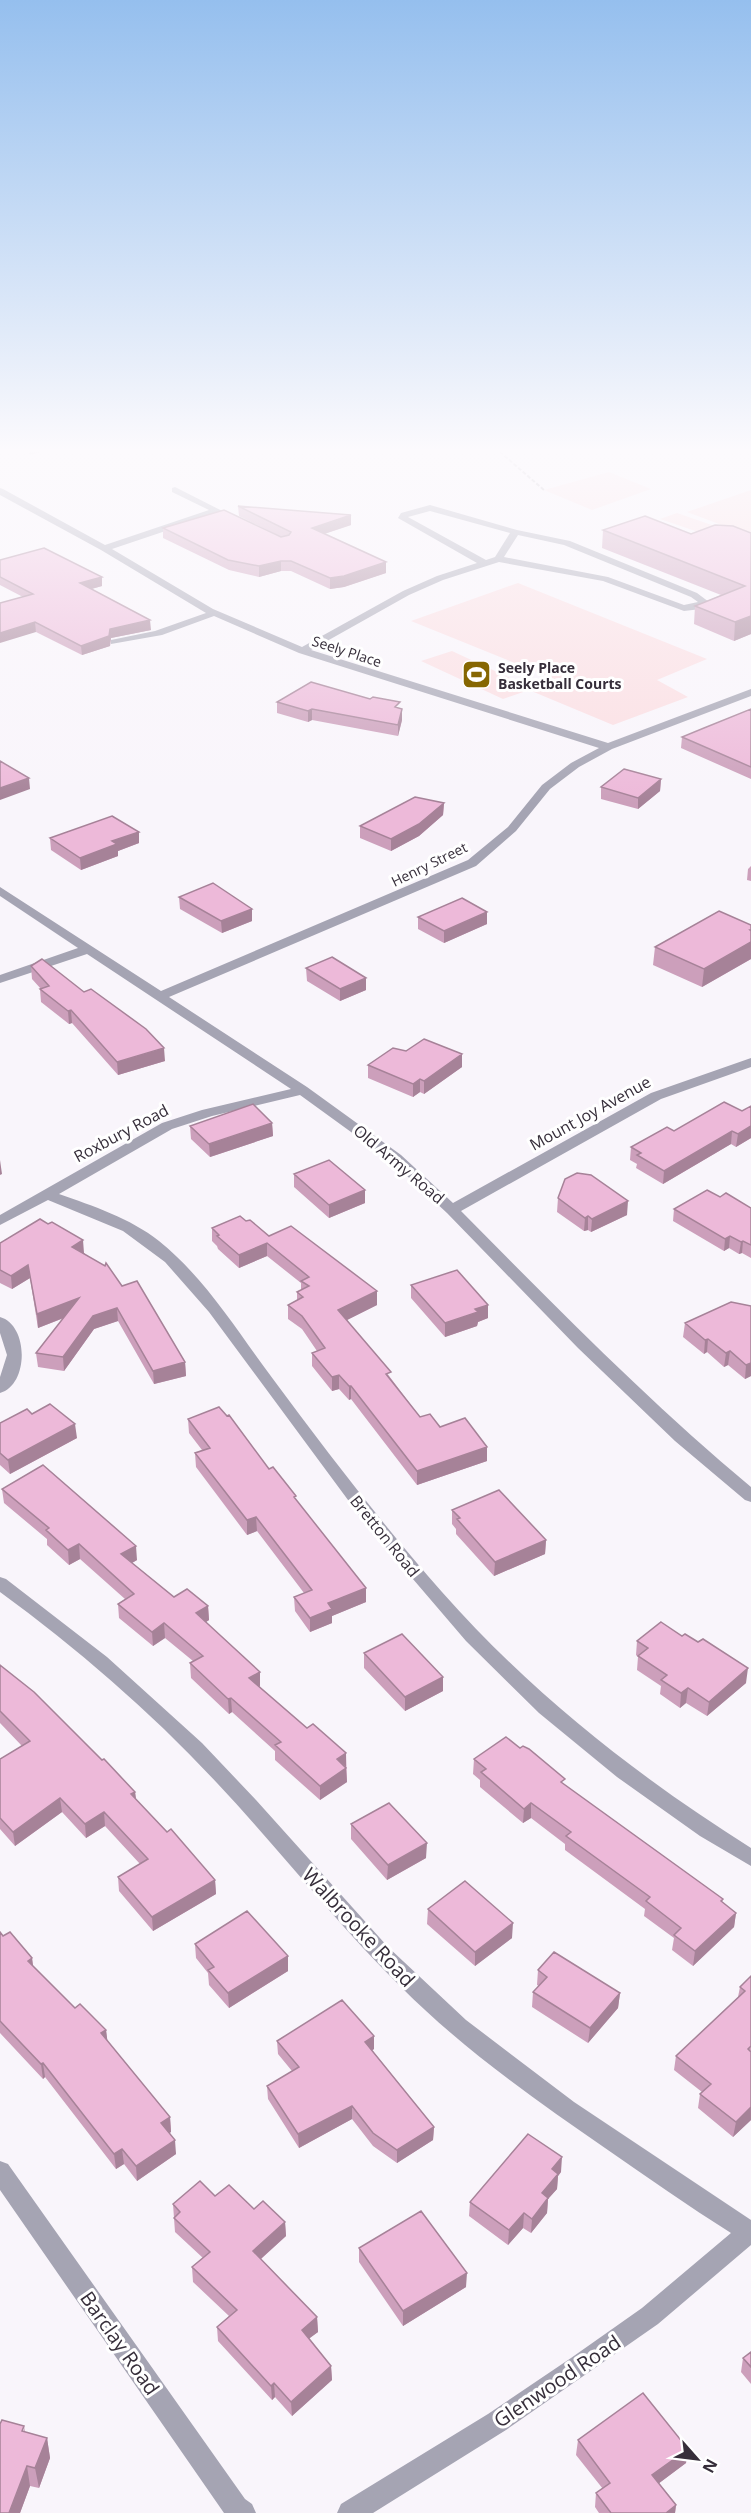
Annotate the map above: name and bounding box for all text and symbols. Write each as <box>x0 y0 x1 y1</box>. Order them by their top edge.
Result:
street label: Seely Place <box>310 631 384 671</box>
place label: Seely Place Basketball Courts <box>498 658 622 693</box>
sports icon: Seely Place Basketball Courts <box>461 659 493 691</box>
street label: Henry Street <box>388 837 470 891</box>
street label: Mount Joy Avenue <box>526 1071 655 1155</box>
street label: Roxbury Road <box>70 1099 172 1167</box>
street label: Old Army Road <box>349 1119 449 1209</box>
street label: Bretton Road <box>345 1491 425 1581</box>
street label: Walbrooke Road <box>297 1862 421 1992</box>
street label: Barclay Road <box>74 2286 166 2400</box>
street label: Glenwood Road <box>488 2328 626 2434</box>
north arrow <box>667 2429 727 2489</box>
text: N <box>697 2455 723 2477</box>

